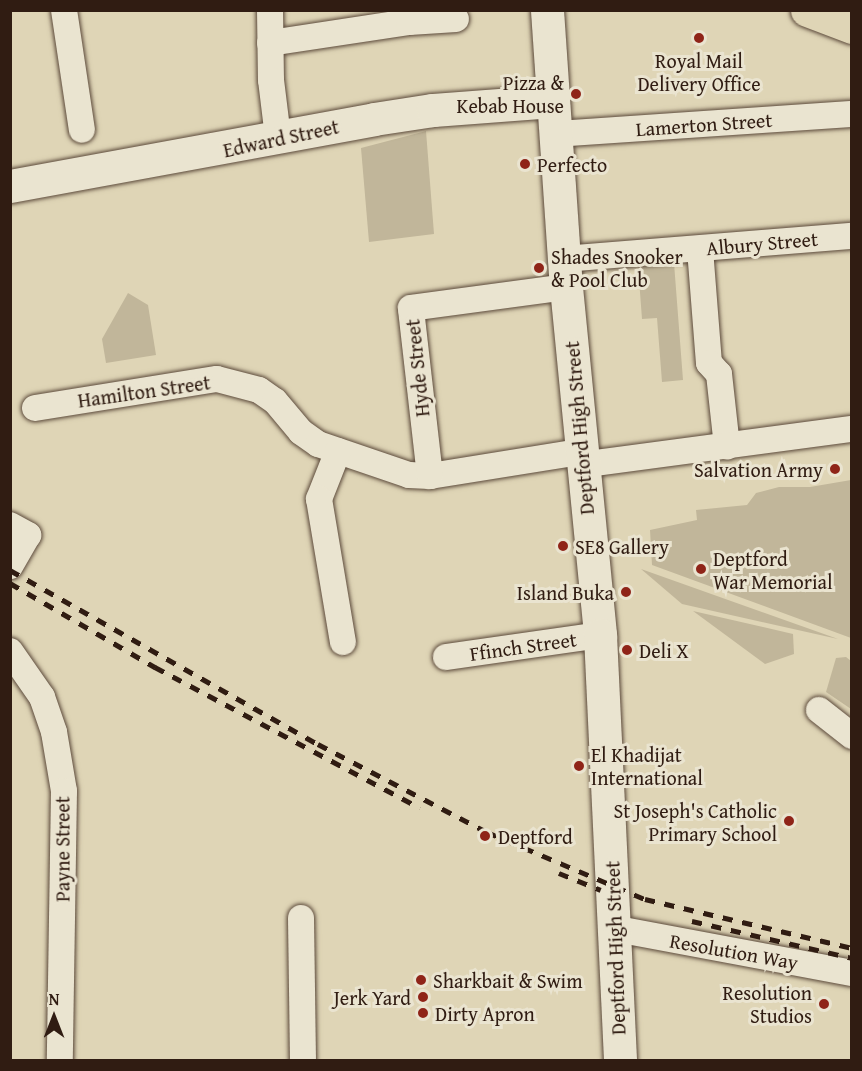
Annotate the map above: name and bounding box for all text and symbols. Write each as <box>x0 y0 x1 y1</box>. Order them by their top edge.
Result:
marker: Royal Mail Delivery Office <box>692 31 706 45</box>
place label: Royal Mail Delivery Office <box>637 48 761 95</box>
place label: Pizza & Kebab House <box>457 70 564 117</box>
marker: Pizza & Kebab House <box>569 87 583 101</box>
street label: Lamerton Street <box>635 107 773 141</box>
street label: Edward Street <box>221 114 341 162</box>
place label: Perfecto <box>537 152 607 176</box>
marker: Perfecto <box>518 157 532 171</box>
street label: Albury Street <box>705 226 819 260</box>
place label: Shades Snooker & Pool Club <box>551 244 683 291</box>
marker: Shades Snooker & Pool Club <box>532 261 546 275</box>
street label: Hyde Street <box>400 318 434 418</box>
street label: Deptford High Street <box>559 340 599 516</box>
street label: Hamilton Street <box>76 370 212 412</box>
place label: Salvation Army <box>694 457 823 481</box>
marker: Salvation Army <box>828 462 842 476</box>
place label: SE8 Gallery <box>575 534 669 558</box>
marker: SE8 Gallery <box>556 539 570 553</box>
place label: Deptford War Memorial <box>713 546 833 593</box>
marker: Deptford War Memorial <box>694 562 708 576</box>
place label: Island Buka <box>517 580 614 604</box>
marker: Island Buka <box>619 585 633 599</box>
street label: Ffinch Street <box>468 627 578 665</box>
place label: Deli X <box>639 638 689 662</box>
marker: Deli X <box>620 643 634 657</box>
place label: El Khadijat International <box>591 742 703 789</box>
marker: El Khadijat International <box>572 759 586 773</box>
street label: Payne Street <box>50 796 74 902</box>
place label: St Joseph's Catholic Primary School <box>614 798 777 845</box>
marker: St Joseph's Catholic Primary School <box>782 814 796 828</box>
place label: Deptford <box>498 824 573 848</box>
marker: Deptford <box>476 827 494 845</box>
street label: Deptford High Street <box>600 861 630 1035</box>
street label: Resolution Way <box>668 928 800 974</box>
place label: Sharkbait & Swim <box>433 968 583 992</box>
marker: Sharkbait & Swim <box>414 973 428 987</box>
place label: Resolution Studios <box>722 981 812 1028</box>
place label: Jerk Yard <box>334 985 411 1009</box>
north arrow <box>24 987 84 1047</box>
text: N <box>49 987 59 1011</box>
marker: Jerk Yard <box>416 990 430 1004</box>
marker: Resolution Studios <box>817 997 831 1011</box>
place label: Dirty Apron <box>435 1001 535 1025</box>
marker: Dirty Apron <box>416 1006 430 1020</box>

